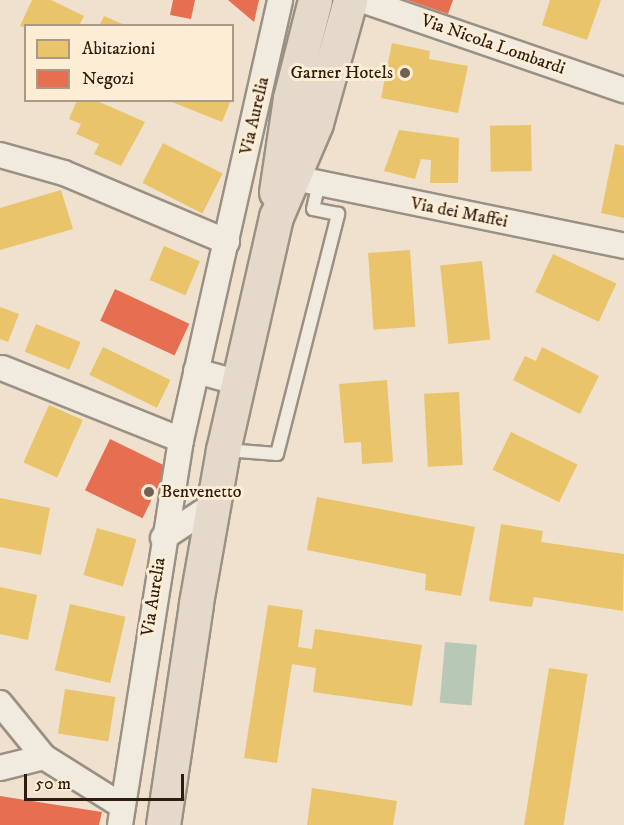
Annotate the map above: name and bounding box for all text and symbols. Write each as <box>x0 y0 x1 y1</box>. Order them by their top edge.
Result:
street label: Via Nicola Lombardi <box>418 10 568 80</box>
legend <box>24 24 234 102</box>
text: Abitazioni <box>82 38 155 60</box>
place label: Garner Hotels <box>290 62 393 84</box>
marker: Garner Hotels <box>398 66 412 80</box>
text: Negozi <box>82 68 134 90</box>
street label: Via Aurelia <box>236 75 274 157</box>
street label: Via dei Maffei <box>409 193 509 233</box>
place label: Benvenetto <box>161 481 242 503</box>
marker: Benvenetto <box>142 485 156 499</box>
street label: Via Aurelia <box>137 556 171 638</box>
scale bar <box>27 762 188 800</box>
text: 50 m <box>35 773 71 795</box>

